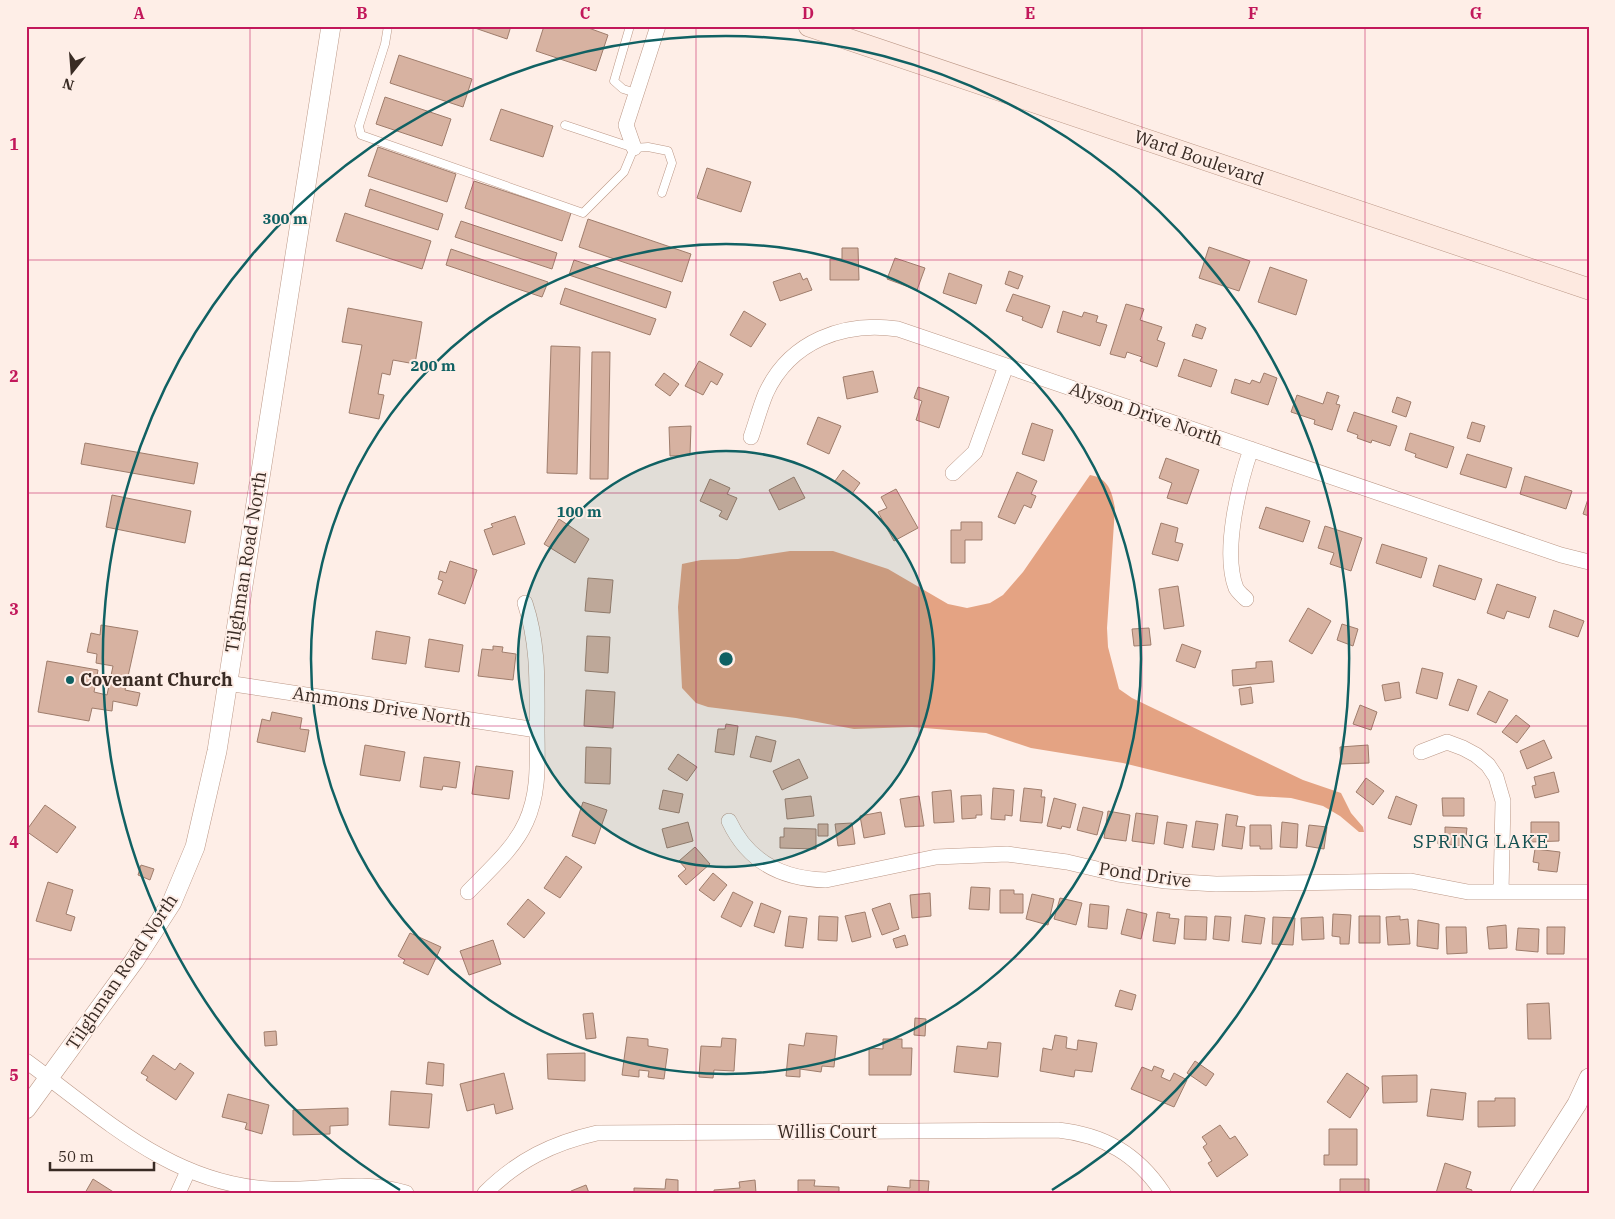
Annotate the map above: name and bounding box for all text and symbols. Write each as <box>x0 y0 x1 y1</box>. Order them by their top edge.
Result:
text: A <box>133 3 145 23</box>
text: B <box>356 3 368 23</box>
text: C <box>580 3 590 23</box>
text: D <box>802 3 814 23</box>
text: E <box>1025 3 1035 23</box>
text: F <box>1248 3 1258 23</box>
text: G <box>1470 3 1482 23</box>
north arrow <box>48 48 98 98</box>
text: N <box>60 74 76 95</box>
street label: Ward Boulevard <box>1131 125 1267 191</box>
text: 1 <box>9 134 19 154</box>
text: 300 m <box>262 209 308 228</box>
text: 200 m <box>410 356 456 375</box>
text: 2 <box>9 366 19 386</box>
street label: Alyson Drive North <box>1066 376 1226 451</box>
street label: Tilghman Road North <box>220 470 271 654</box>
text: 100 m <box>556 502 602 521</box>
text: 3 <box>9 599 19 619</box>
centre of rings <box>717 650 735 668</box>
place label: Covenant Church <box>80 668 233 691</box>
marker: Covenant Church <box>64 674 76 686</box>
street label: Ammons Drive North <box>291 681 473 732</box>
district label: SPRING LAKE <box>1413 829 1549 853</box>
text: 4 <box>9 832 19 852</box>
street label: Pond Drive <box>1097 857 1193 892</box>
street label: Tilghman Road North <box>61 889 182 1054</box>
text: 5 <box>9 1065 19 1085</box>
street label: Willis Court <box>777 1120 877 1143</box>
scale bar <box>50 1139 154 1171</box>
text: 50 m <box>58 1147 94 1166</box>

